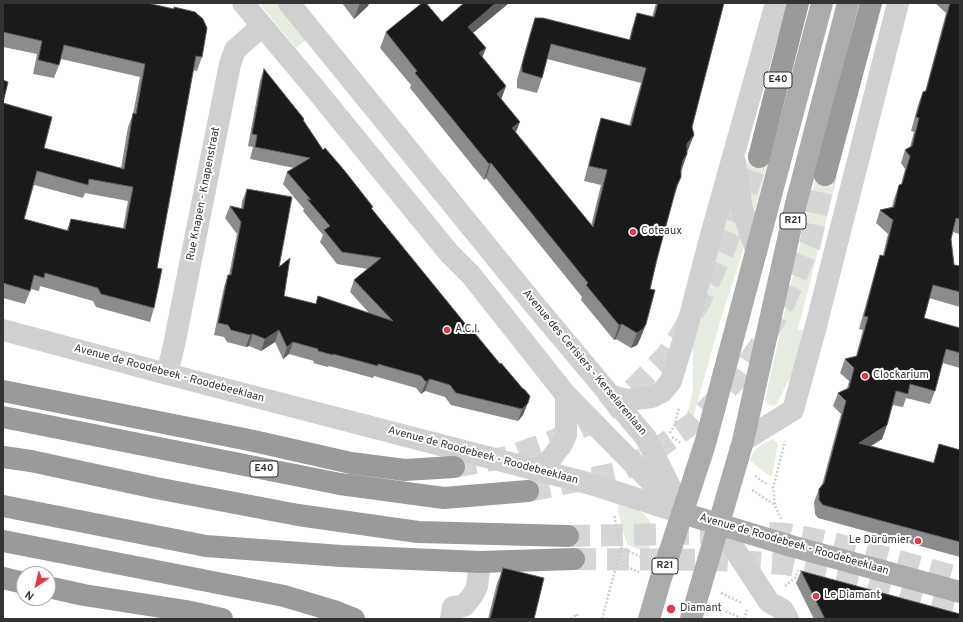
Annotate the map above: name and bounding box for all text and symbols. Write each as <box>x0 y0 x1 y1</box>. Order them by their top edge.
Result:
road number: E40 <box>764 72 792 88</box>
street label: Rue Knapen - Knapenstraat <box>185 126 223 262</box>
road number: R21 <box>780 213 806 229</box>
place label: Coteaux <box>641 225 682 239</box>
marker: Coteaux <box>628 227 638 237</box>
street label: Avenue des Cerisiers - Kerselarenlaan <box>519 287 649 439</box>
place label: A.C.I. <box>455 323 480 337</box>
marker: A.C.I. <box>442 325 452 335</box>
street label: Avenue de Roodebeek - Roodebeeklaan <box>72 342 266 406</box>
place label: Clockarium <box>873 369 929 383</box>
marker: Clockarium <box>860 371 870 381</box>
street label: Avenue de Roodebeek - Roodebeeklaan <box>386 424 580 488</box>
road number: E40 <box>250 461 278 477</box>
street label: Avenue de Roodebeek - Roodebeeklaan <box>698 512 890 578</box>
place label: Le Dürümier <box>849 534 910 548</box>
marker: Le Dürümier <box>913 536 923 546</box>
road number: R21 <box>652 558 678 574</box>
north arrow <box>16 566 56 606</box>
text: N <box>22 587 37 603</box>
place label: Le Diamant <box>824 589 880 603</box>
marker: Le Diamant <box>811 591 821 601</box>
place label: Diamant <box>680 602 722 616</box>
marker: Diamant <box>665 603 677 615</box>

